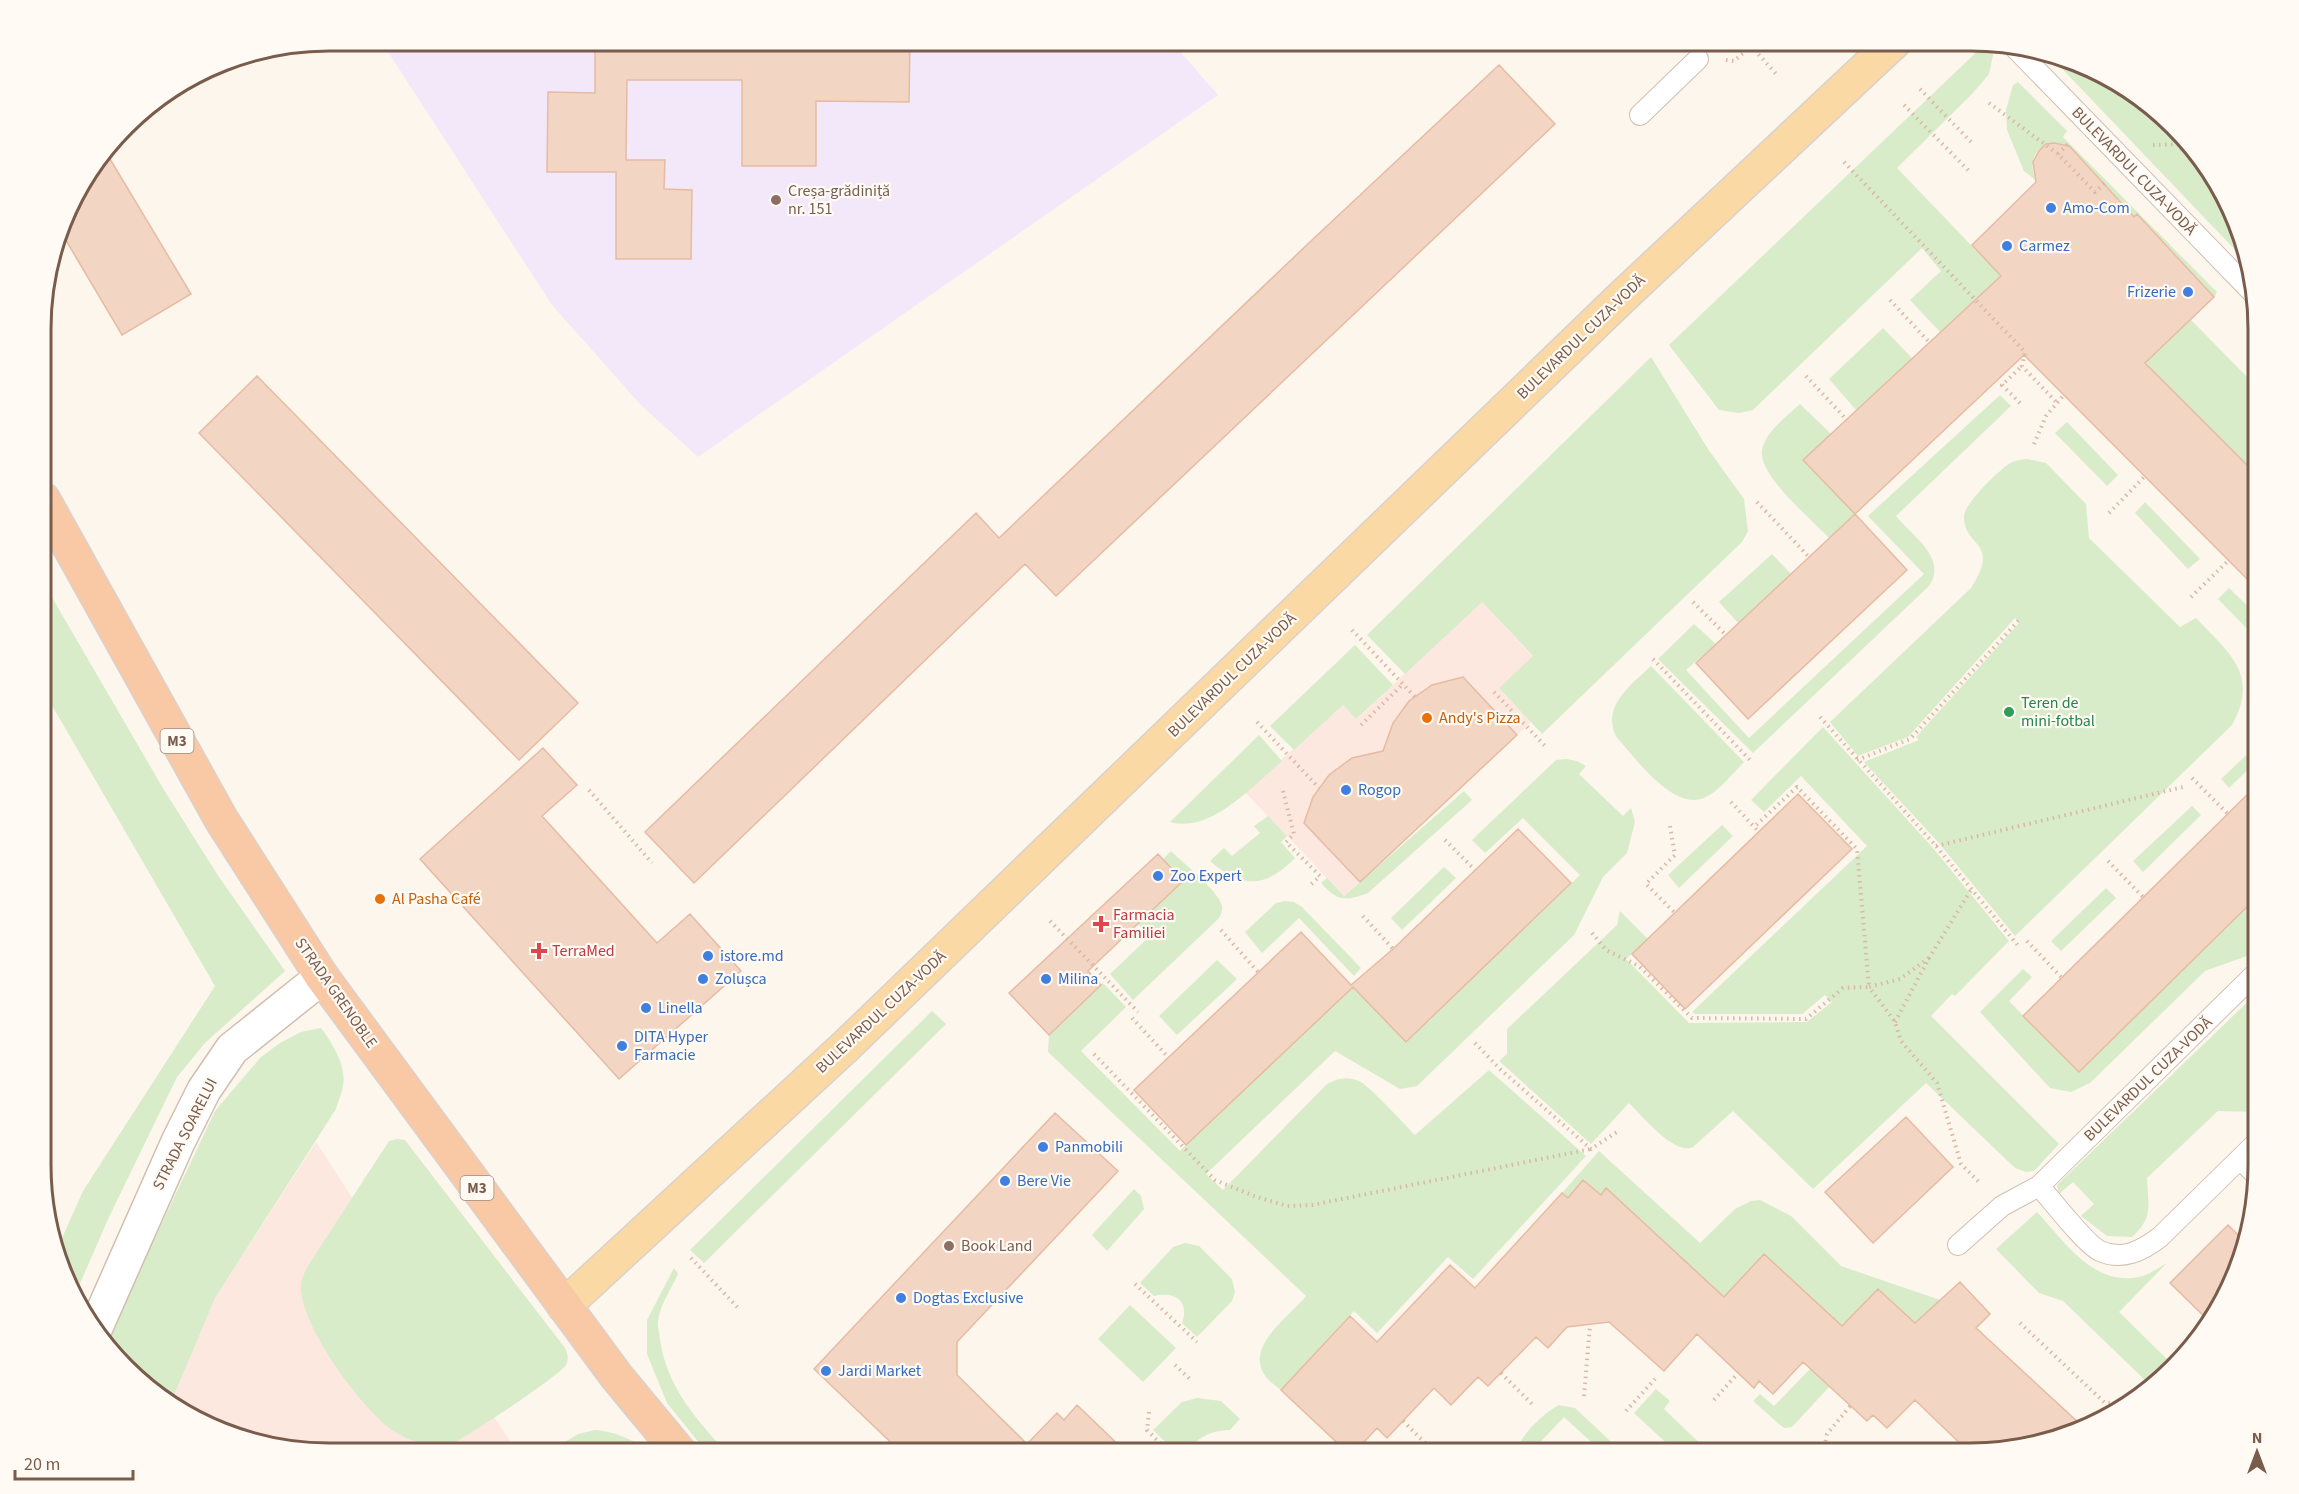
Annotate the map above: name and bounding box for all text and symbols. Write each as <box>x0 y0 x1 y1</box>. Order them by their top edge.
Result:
street label: BULEVARDUL CUZA-VODĂ <box>2067 102 2202 240</box>
place label: Creșa-grădiniță nr. 151 <box>788 180 890 220</box>
marker: Creșa-grădiniță nr. 151 <box>769 193 783 207</box>
place label: Amo-Com <box>2063 197 2130 219</box>
marker: Amo-Com <box>2044 201 2058 215</box>
place label: Carmez <box>2019 235 2070 257</box>
marker: Carmez <box>2000 239 2014 253</box>
street label: BULEVARDUL CUZA-VODĂ <box>1512 269 1650 404</box>
place label: Frizerie <box>2127 281 2176 303</box>
marker: Frizerie <box>2181 285 2195 299</box>
street label: BULEVARDUL CUZA-VODĂ <box>1163 607 1301 742</box>
place label: Teren de mini-fotbal <box>2021 692 2095 732</box>
marker: Teren de mini-fotbal <box>2002 705 2016 719</box>
place label: Andy's Pizza <box>1439 707 1521 729</box>
marker: Andy's Pizza <box>1420 711 1434 725</box>
road number: M3 <box>160 729 194 753</box>
place label: Rogop <box>1358 779 1401 801</box>
marker: Rogop <box>1339 783 1353 797</box>
place label: Zoo Expert <box>1170 865 1242 887</box>
marker: Zoo Expert <box>1151 869 1165 883</box>
place label: Al Pasha Café <box>392 888 481 910</box>
marker: Al Pasha Café <box>373 892 387 906</box>
place label: Farmacia Familiei <box>1113 904 1175 944</box>
marker: Farmacia Familiei <box>1094 917 1108 931</box>
street label: STRADA GRENOBLE <box>290 933 382 1053</box>
place label: TerraMed <box>552 940 615 962</box>
marker: TerraMed <box>530 942 548 960</box>
place label: istore.md <box>720 945 784 967</box>
street label: BULEVARDUL CUZA-VODĂ <box>811 945 951 1078</box>
marker: istore.md <box>701 949 715 963</box>
place label: Zolușca <box>715 968 767 990</box>
place label: Milina <box>1058 968 1098 990</box>
marker: Zolușca <box>696 972 710 986</box>
marker: Milina <box>1039 972 1053 986</box>
place label: Linella <box>658 997 703 1019</box>
marker: Linella <box>639 1001 653 1015</box>
street label: BULEVARDUL CUZA-VODĂ <box>2079 1011 2217 1146</box>
place label: DITA Hyper Farmacie <box>634 1026 709 1066</box>
marker: DITA Hyper Farmacie <box>615 1039 629 1053</box>
street label: STRADA SOARELUI <box>147 1074 223 1194</box>
place label: Panmobili <box>1055 1136 1123 1158</box>
marker: Panmobili <box>1036 1140 1050 1154</box>
place label: Bere Vie <box>1017 1170 1071 1192</box>
marker: Bere Vie <box>998 1174 1012 1188</box>
road number: M3 <box>460 1176 494 1200</box>
place label: Book Land <box>961 1235 1032 1257</box>
marker: Book Land <box>942 1239 956 1253</box>
place label: Dogtas Exclusive <box>913 1287 1024 1309</box>
marker: Dogtas Exclusive <box>894 1291 908 1305</box>
place label: Jardi Market <box>838 1360 922 1382</box>
marker: Jardi Market <box>819 1364 833 1378</box>
north arrow <box>2227 1422 2287 1482</box>
text: N <box>2252 1427 2262 1449</box>
scale bar <box>15 1443 134 1481</box>
text: 20 m <box>24 1452 60 1477</box>

